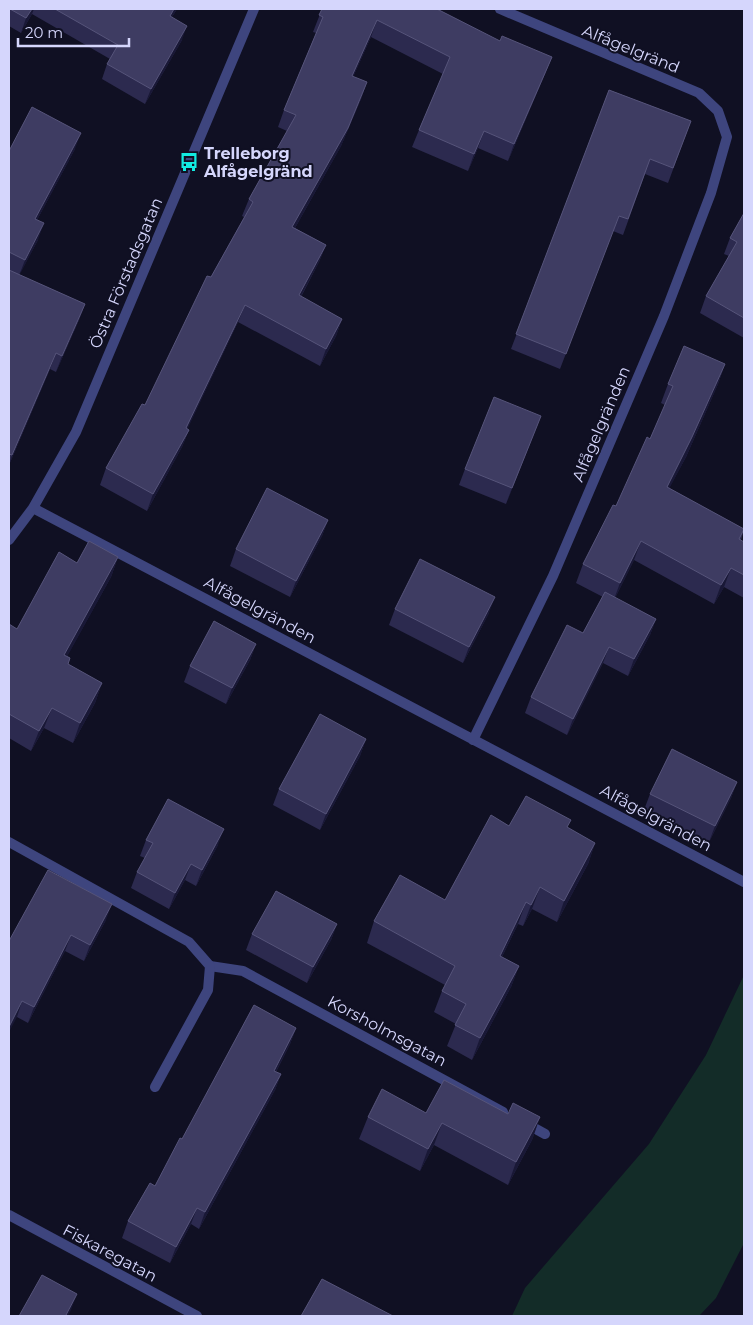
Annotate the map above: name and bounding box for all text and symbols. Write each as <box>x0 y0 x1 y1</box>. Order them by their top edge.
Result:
scale bar <box>18 15 129 47</box>
street label: Alfågelgränd <box>580 21 682 77</box>
text: 20 m <box>25 23 63 42</box>
place label: Trelleborg Alfågelgränd <box>203 144 313 181</box>
bus stop icon: Trelleborg Alfågelgränd <box>178 151 200 173</box>
street label: Östra Förstadsgatan <box>85 194 166 351</box>
street label: Alfågelgränden <box>568 363 634 485</box>
street label: Alfågelgränden <box>201 573 319 647</box>
street label: Alfågelgränden <box>597 781 715 855</box>
street label: Korsholmsgatan <box>324 992 450 1070</box>
street label: Fiskaregatan <box>60 1220 160 1286</box>

